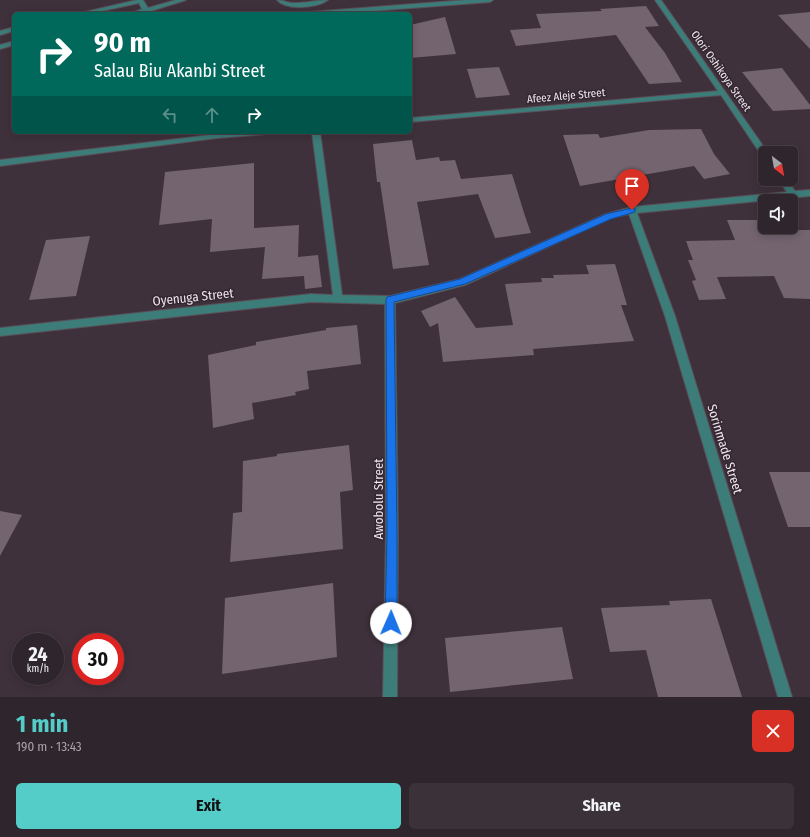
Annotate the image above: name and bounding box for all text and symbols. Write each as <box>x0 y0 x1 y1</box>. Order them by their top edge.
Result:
text: 90 m <box>94 26 151 59</box>
icon: right <box>28 28 80 80</box>
street label: Olori Oshikoya Street <box>688 28 754 114</box>
text: Salau Biu Akanbi Street <box>94 60 265 82</box>
street label: Afeez Aleje Street <box>526 86 606 106</box>
icon: left <box>159 104 181 126</box>
icon: ahead <box>201 104 223 126</box>
icon: right <box>243 104 265 126</box>
north arrow <box>758 146 798 186</box>
map controls <box>758 146 798 234</box>
pin <box>615 169 649 210</box>
icon: arrive <box>621 175 643 197</box>
button: sound <box>758 194 798 234</box>
street label: Oyenuga Street <box>152 285 235 309</box>
street label: Sorinmade Street <box>704 402 746 496</box>
street label: Awobolu Street <box>371 458 386 540</box>
position arrow <box>370 602 412 644</box>
speed limit sign: 30 <box>72 633 124 685</box>
text: 24 <box>28 642 48 666</box>
text: km/h <box>27 663 49 675</box>
text: 1 min <box>16 710 68 738</box>
button: close <box>752 710 794 752</box>
text: 190 m · 13:43 <box>16 739 82 754</box>
button: Exit <box>16 783 401 829</box>
button: Share <box>409 783 794 829</box>

